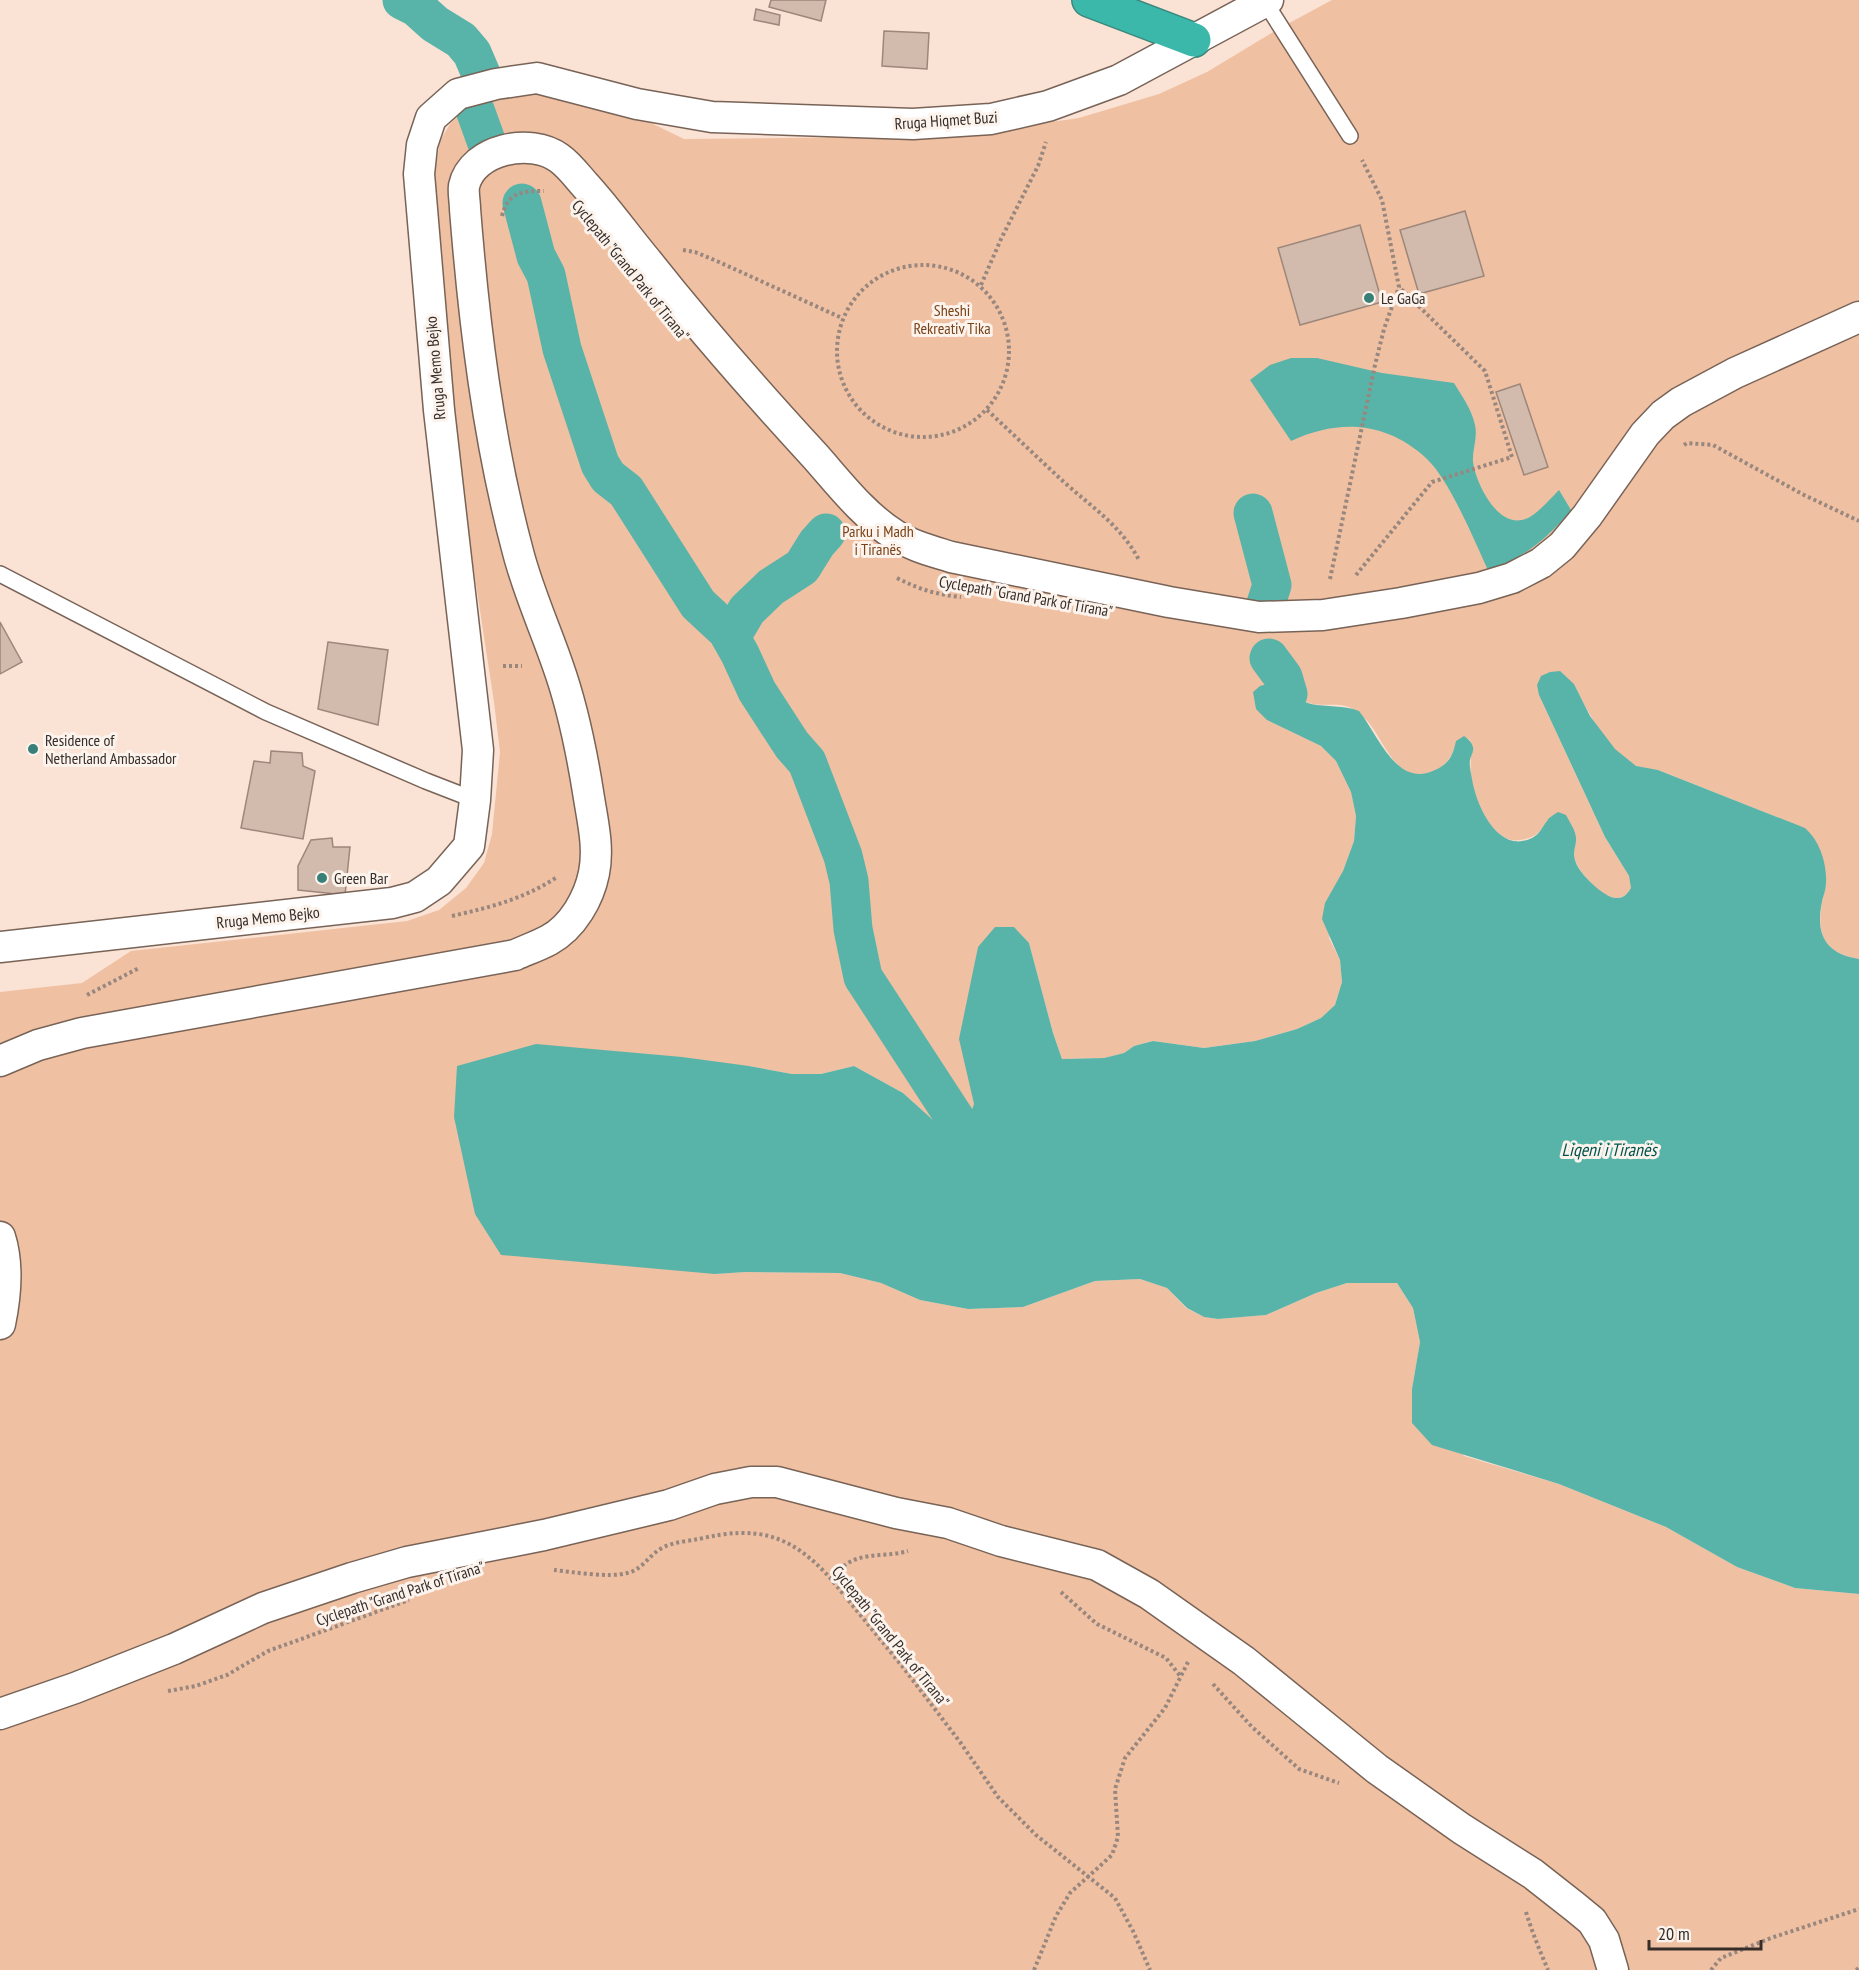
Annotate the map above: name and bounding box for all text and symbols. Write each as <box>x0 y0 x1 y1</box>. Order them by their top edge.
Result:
street label: Rruga Hiqmet Buzi <box>894 106 998 134</box>
street label: Cyclepath "Grand Park of Tirana" <box>568 195 694 345</box>
place label: Le GaGa <box>1381 288 1425 308</box>
marker: Le GaGa <box>1362 291 1376 305</box>
park label: Sheshi Rekreativ Tika <box>913 300 991 338</box>
street label: Rruga Memo Bejko <box>421 315 449 421</box>
park label: Parku i Madh i Tiranës <box>842 521 914 559</box>
street label: Cyclepath "Grand Park of Tirana" <box>938 571 1114 621</box>
place label: Residence of Netherland Ambassador <box>45 730 177 768</box>
marker: Residence of Netherland Ambassador <box>26 742 40 756</box>
place label: Green Bar <box>334 868 389 888</box>
marker: Green Bar <box>315 871 329 885</box>
street label: Rruga Memo Bejko <box>215 902 321 932</box>
water label: Liqeni i Tiranës <box>1562 1138 1658 1161</box>
street label: Cyclepath "Grand Park of Tirana" <box>313 1556 487 1630</box>
street label: Cyclepath "Grand Park of Tirana" <box>828 1561 954 1711</box>
scale bar <box>1649 1913 1762 1951</box>
text: 20 m <box>1658 1922 1690 1945</box>

